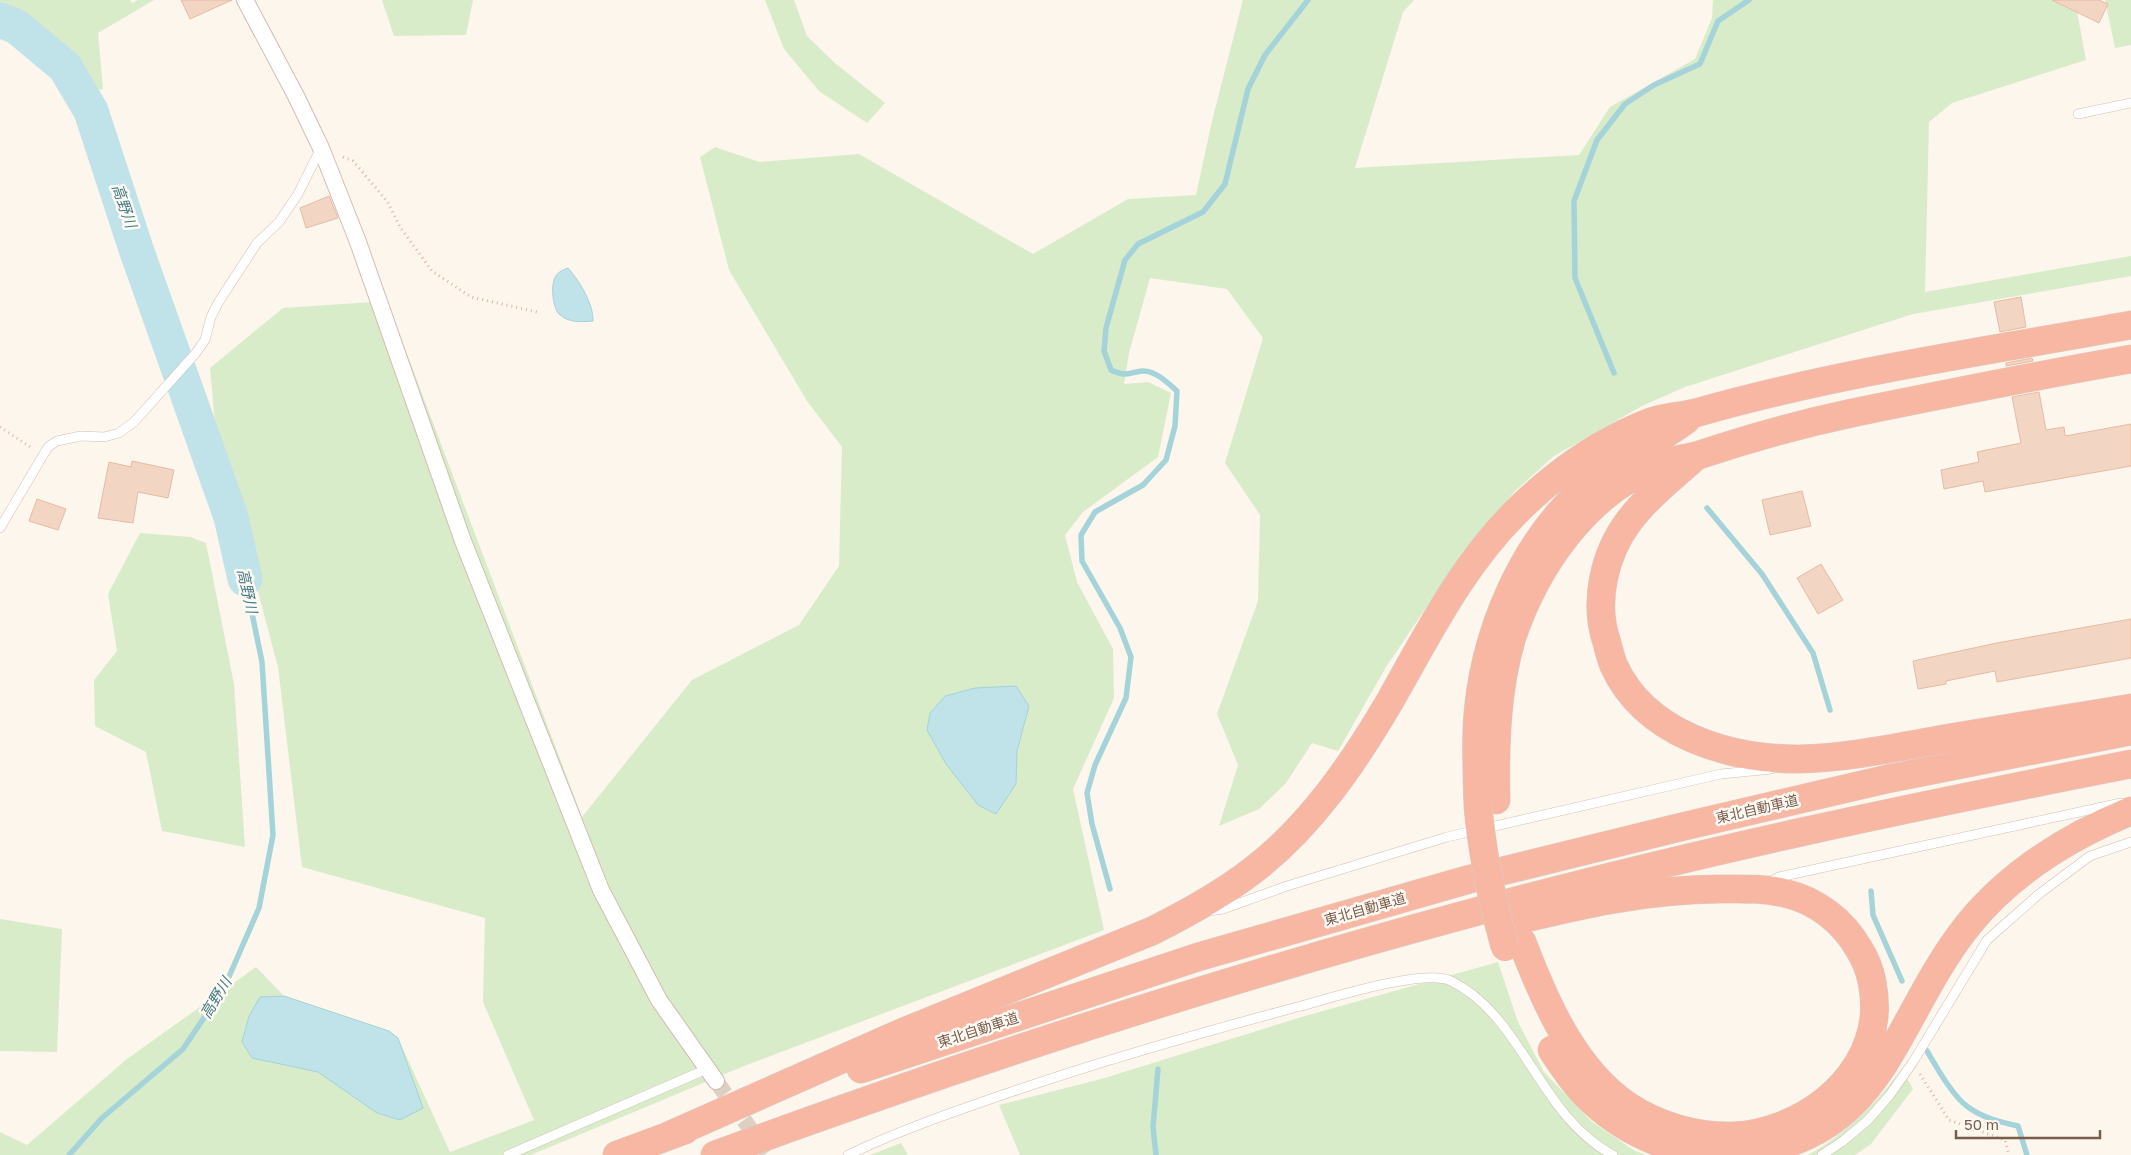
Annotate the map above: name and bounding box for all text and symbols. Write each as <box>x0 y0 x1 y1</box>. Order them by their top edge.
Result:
water label: 高野川 <box>109 181 141 232</box>
water label: 高野川 <box>234 567 262 617</box>
street label: 東北自動車道 <box>1714 791 1800 826</box>
street label: 東北自動車道 <box>1322 889 1408 928</box>
water label: 高野川 <box>196 972 235 1021</box>
street label: 東北自動車道 <box>935 1008 1020 1051</box>
scale bar <box>1956 1108 2100 1140</box>
text: 50 m <box>1964 1115 1999 1133</box>

